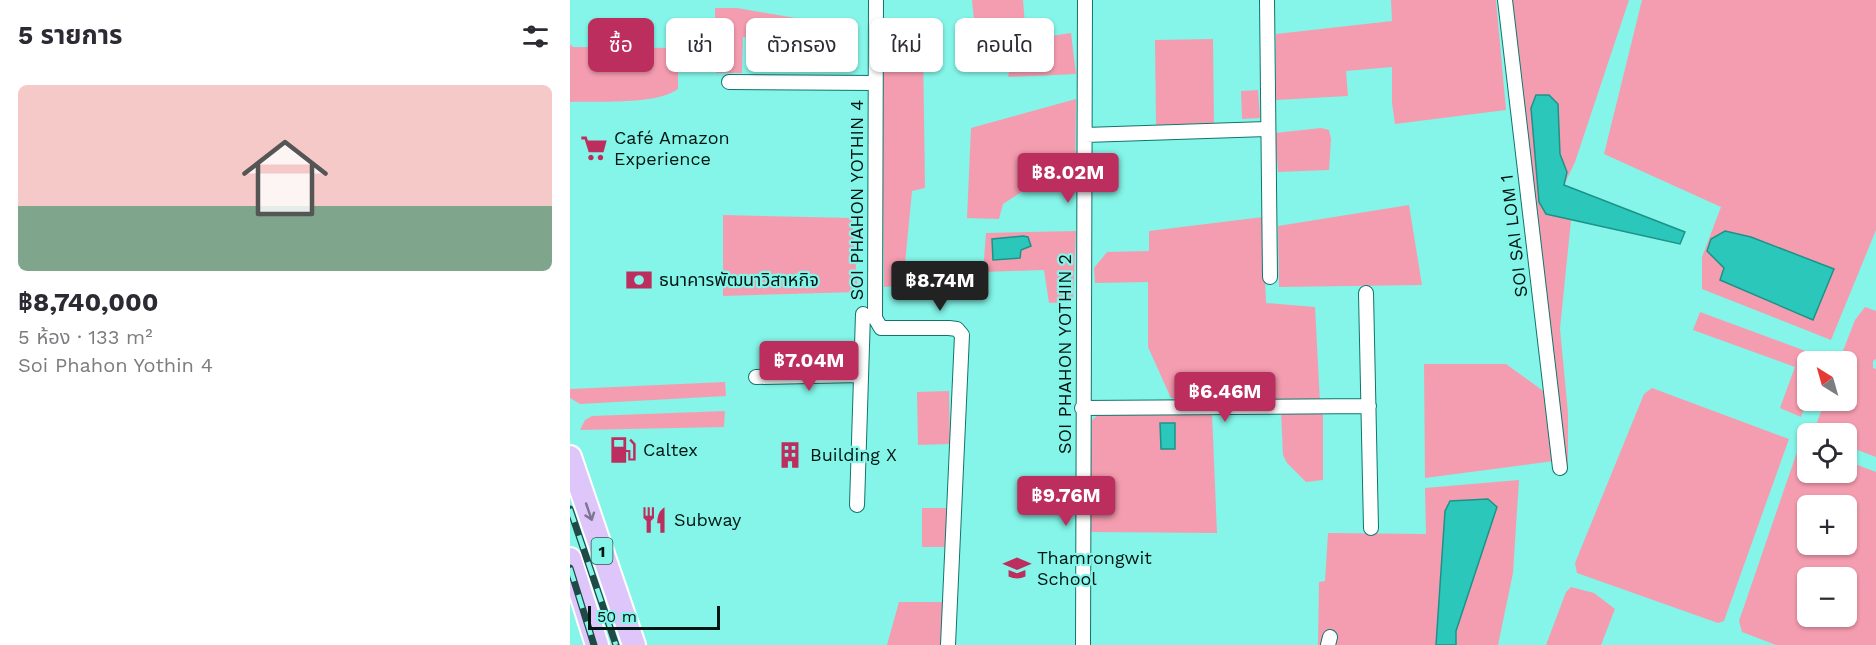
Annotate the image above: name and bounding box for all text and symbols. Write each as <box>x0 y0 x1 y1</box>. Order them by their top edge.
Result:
chip: ซื้อ <box>588 18 654 72</box>
chip: เช่า <box>666 18 734 72</box>
chip: ตัวกรอง <box>746 18 858 72</box>
chip: ใหม่ <box>870 18 943 72</box>
chip: คอนโด <box>955 18 1054 72</box>
text: 5 รายการ <box>18 20 123 50</box>
icon: filters <box>519 20 552 53</box>
street label: SOI PHAHON YOTHIN 4 <box>846 100 867 300</box>
icon: home <box>231 124 339 232</box>
place label: Café Amazon Experience <box>614 127 730 169</box>
supermarket icon: Café Amazon Experience <box>579 133 609 163</box>
pin: ฿8.02M <box>1019 153 1117 204</box>
text: ฿8.02M <box>1032 160 1104 184</box>
street label: SOI SAI LOM 1 <box>1496 174 1531 298</box>
street label: SOI PHAHON YOTHIN 2 <box>1054 254 1075 454</box>
pin: ฿8.74M <box>891 261 989 312</box>
bank icon: ธนาคารพัฒนาวิสาหกิจ <box>624 265 654 295</box>
text: ฿8.74M <box>905 268 975 292</box>
place label: ธนาคารพัฒนาวิสาหกิจ <box>659 269 819 290</box>
text: ฿8,740,000 <box>18 287 158 317</box>
text: 5 ห้อง · 133 m² <box>18 325 152 349</box>
pin: ฿7.04M <box>760 341 858 392</box>
text: ฿7.04M <box>774 348 845 372</box>
north arrow <box>1797 351 1857 411</box>
map controls <box>1797 351 1857 627</box>
text: Soi Phahon Yothin 4 <box>18 353 213 377</box>
pin: ฿6.46M <box>1176 372 1274 423</box>
text: ฿6.46M <box>1188 379 1262 403</box>
button: locate <box>1797 423 1857 483</box>
fuel station icon: Caltex <box>608 435 638 465</box>
place label: Caltex <box>643 439 698 460</box>
building icon: Building X <box>775 440 805 470</box>
place label: Building X <box>810 444 897 465</box>
pin: ฿9.76M <box>1017 476 1115 527</box>
text: ฿9.76M <box>1031 483 1101 507</box>
button: + <box>1797 495 1857 555</box>
one-way arrow <box>584 502 595 521</box>
restaurant icon: Subway <box>639 505 669 535</box>
place label: Subway <box>674 509 742 530</box>
road number: 1 <box>592 538 612 564</box>
place label: Thamrongwit School <box>1037 547 1152 589</box>
school or university icon: Thamrongwit School <box>1002 553 1032 583</box>
button: − <box>1797 567 1857 627</box>
scale bar <box>588 603 720 630</box>
text: 50 m <box>597 607 637 626</box>

